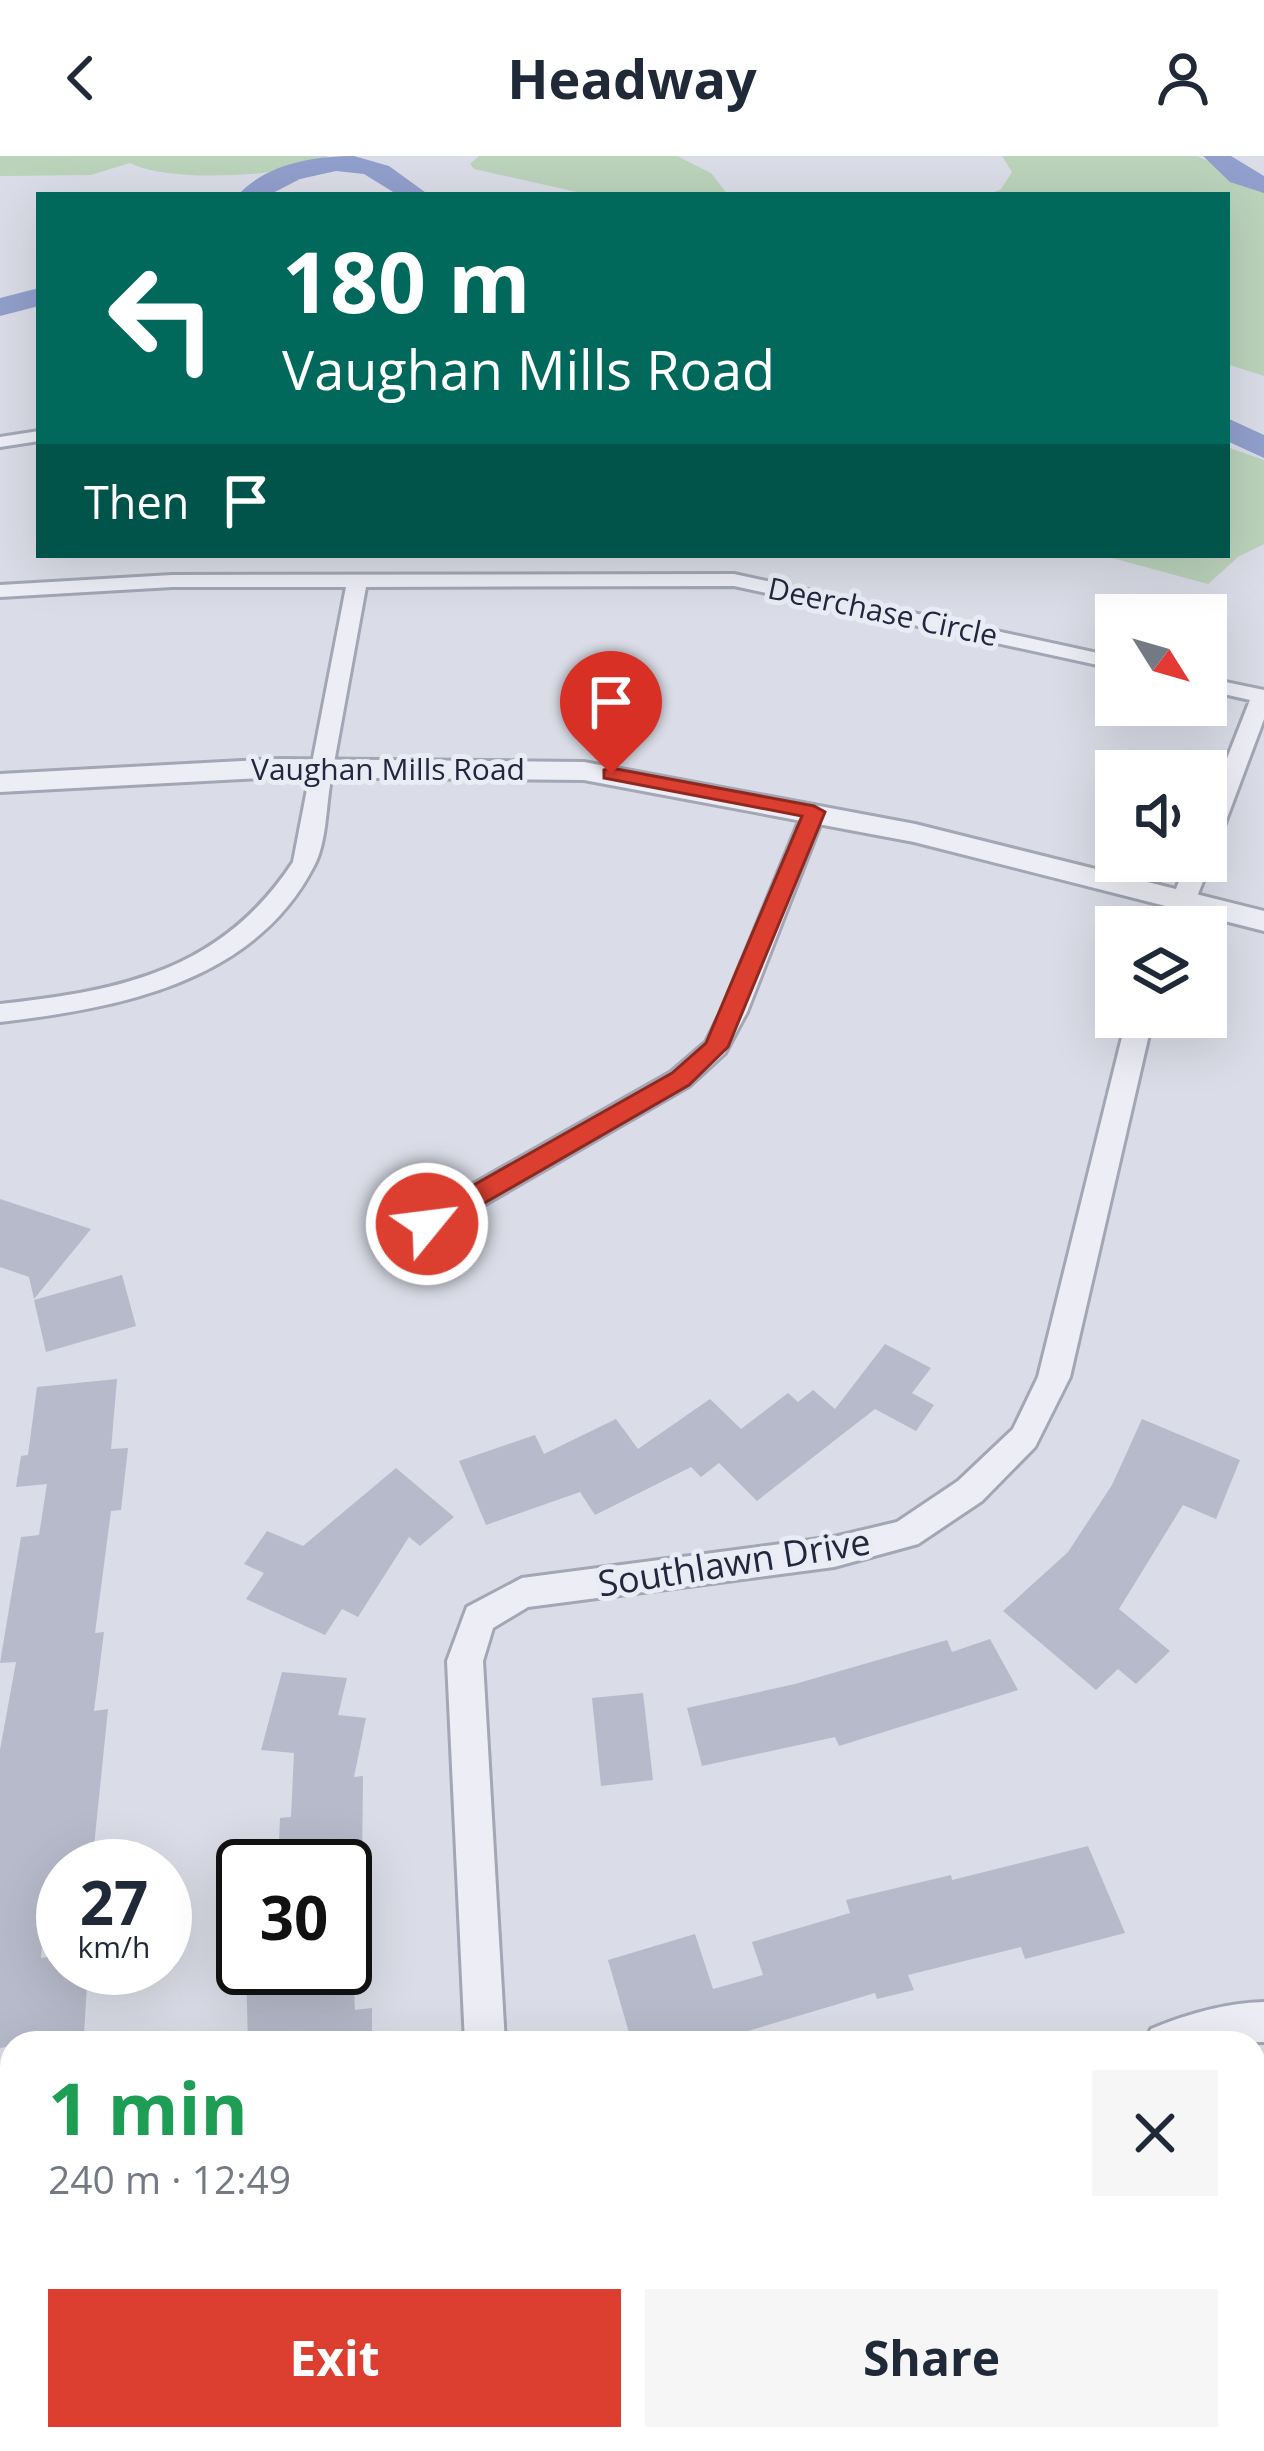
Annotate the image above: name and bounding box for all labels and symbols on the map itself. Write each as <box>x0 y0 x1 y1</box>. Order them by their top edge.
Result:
street label: Deerchase Circle <box>764 567 1002 655</box>
north arrow <box>1095 594 1227 726</box>
pin <box>560 651 662 774</box>
street label: Vaughan Mills Road <box>251 748 525 789</box>
position arrow <box>364 1161 490 1287</box>
street label: Southlawn Drive <box>594 1516 874 1608</box>
speed limit sign: 30 <box>216 1839 372 1995</box>

